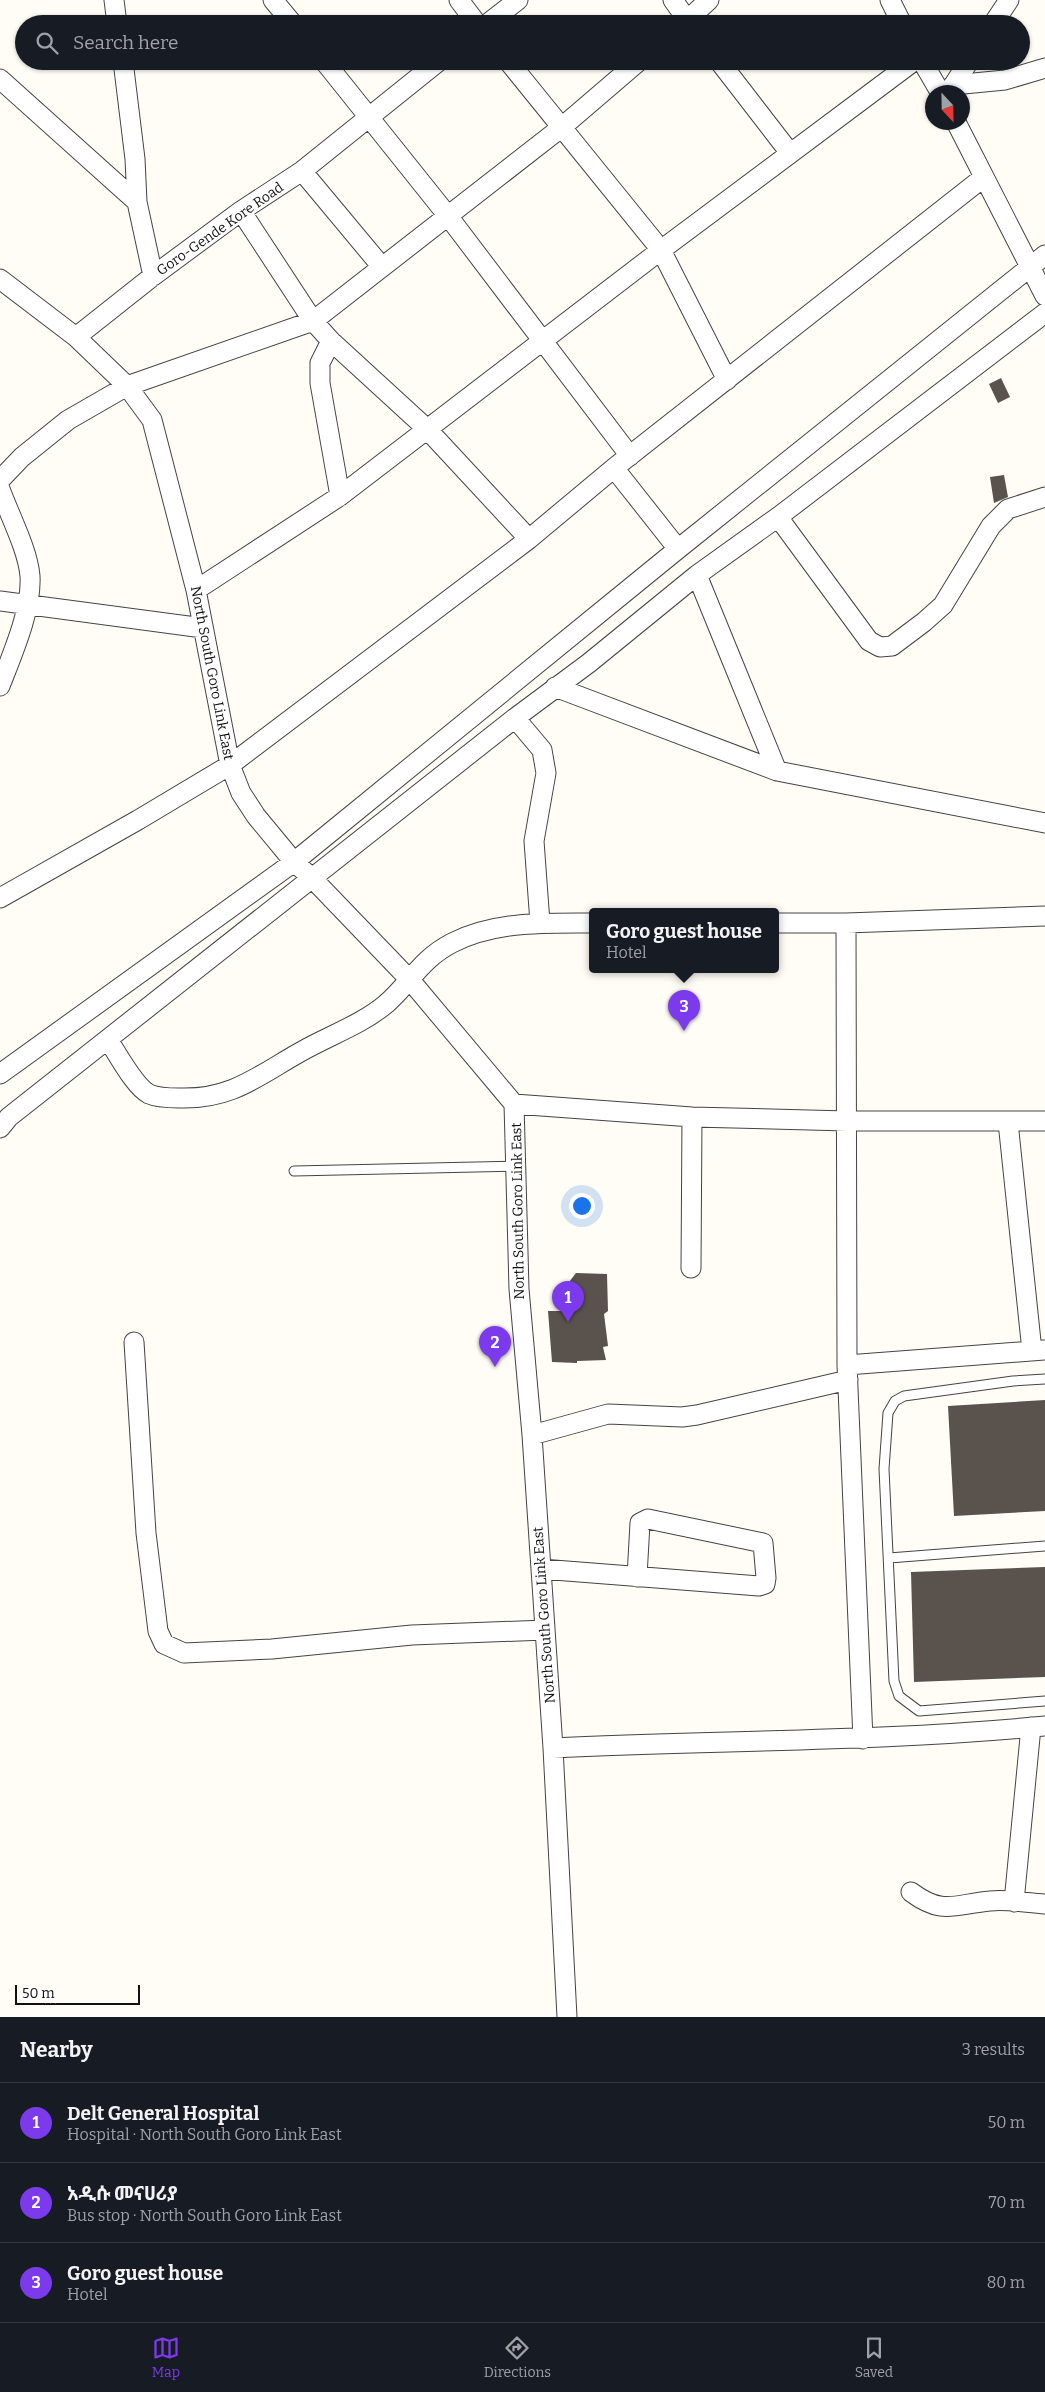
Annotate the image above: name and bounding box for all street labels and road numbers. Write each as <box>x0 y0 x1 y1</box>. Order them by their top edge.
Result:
street label: Goro-Gende Kore Road <box>153 179 287 279</box>
street label: North South Goro Link East <box>187 584 237 762</box>
street label: North South Goro Link East <box>508 1122 528 1300</box>
street label: North South Goro Link East <box>529 1526 559 1704</box>

